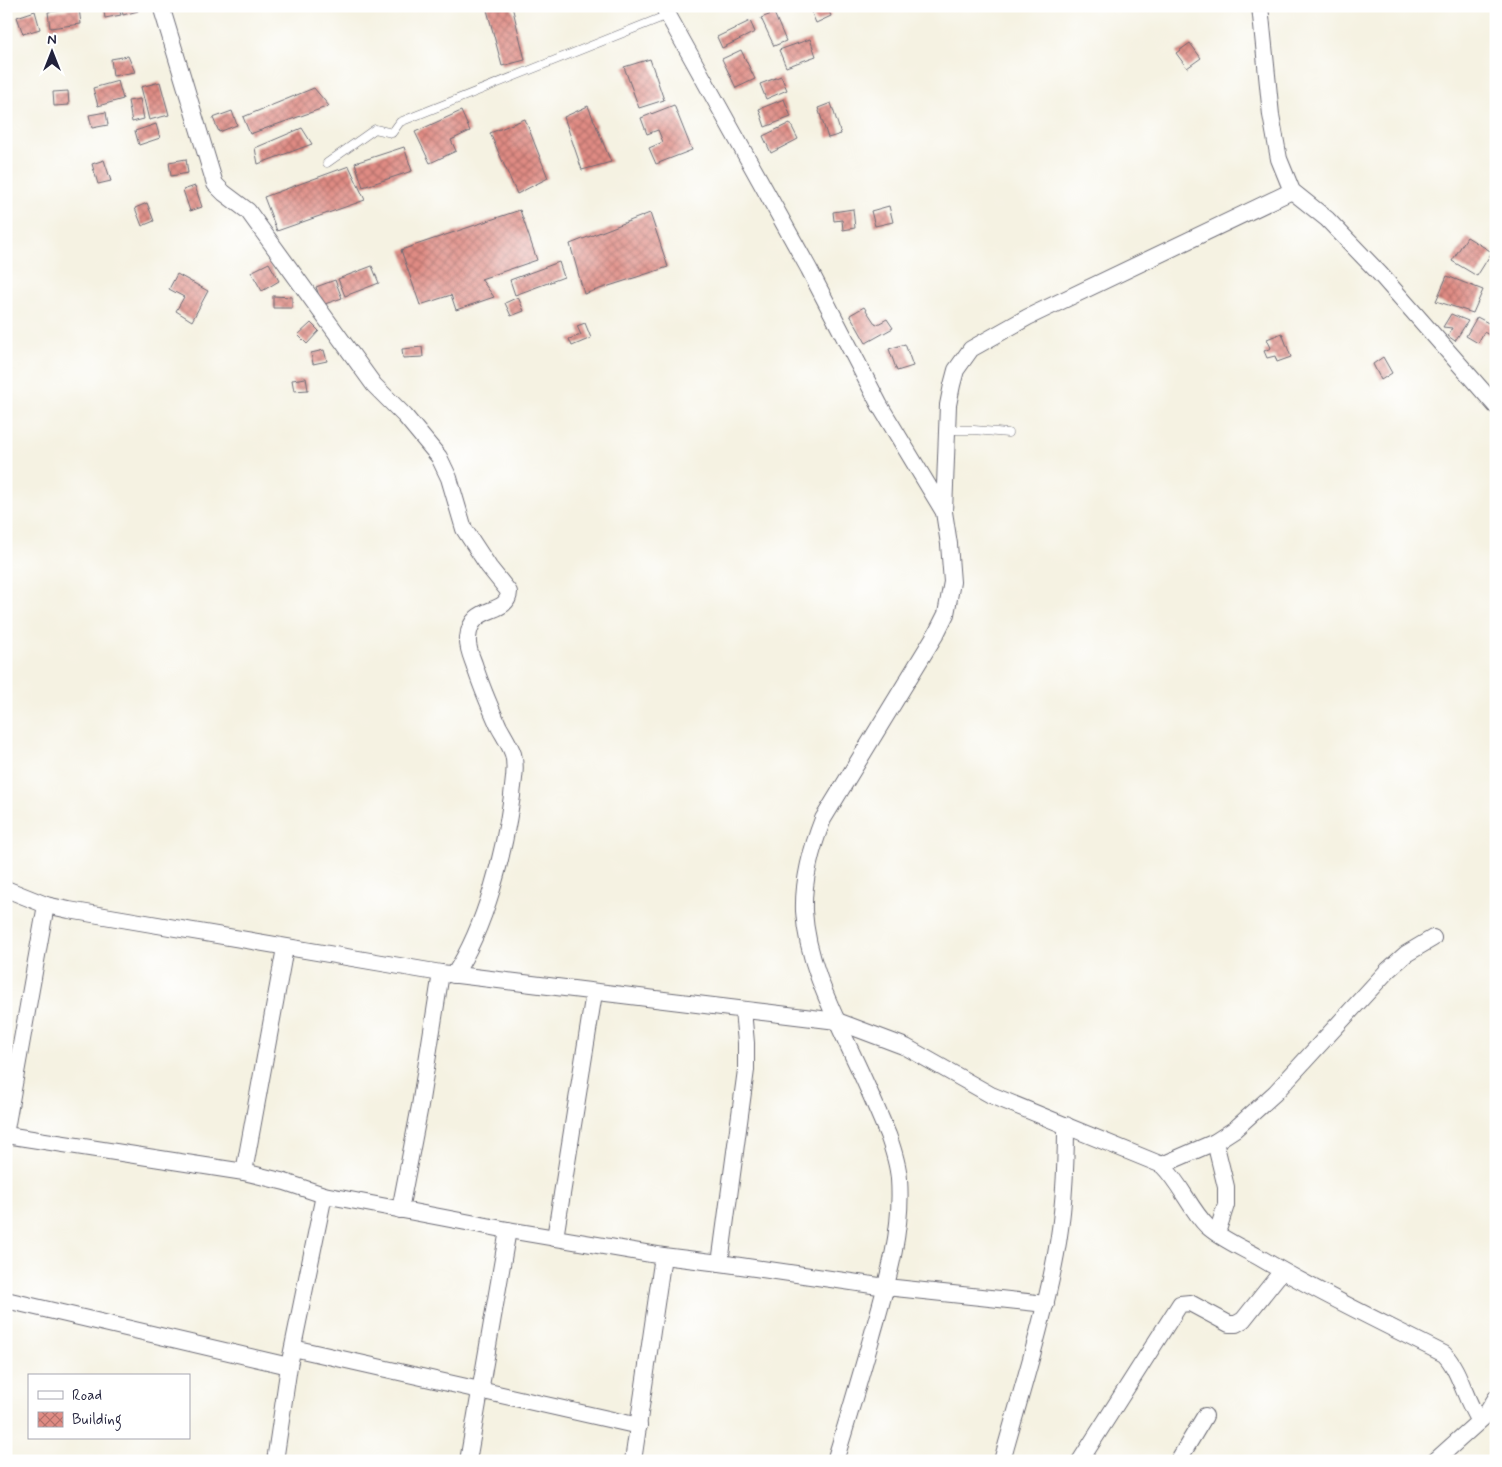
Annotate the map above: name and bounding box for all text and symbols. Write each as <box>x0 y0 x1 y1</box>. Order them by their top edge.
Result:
north arrow <box>28 28 78 78</box>
text: N <box>47 31 57 49</box>
legend <box>28 1374 190 1440</box>
text: Road <box>72 1386 102 1406</box>
text: Building <box>72 1410 122 1431</box>

